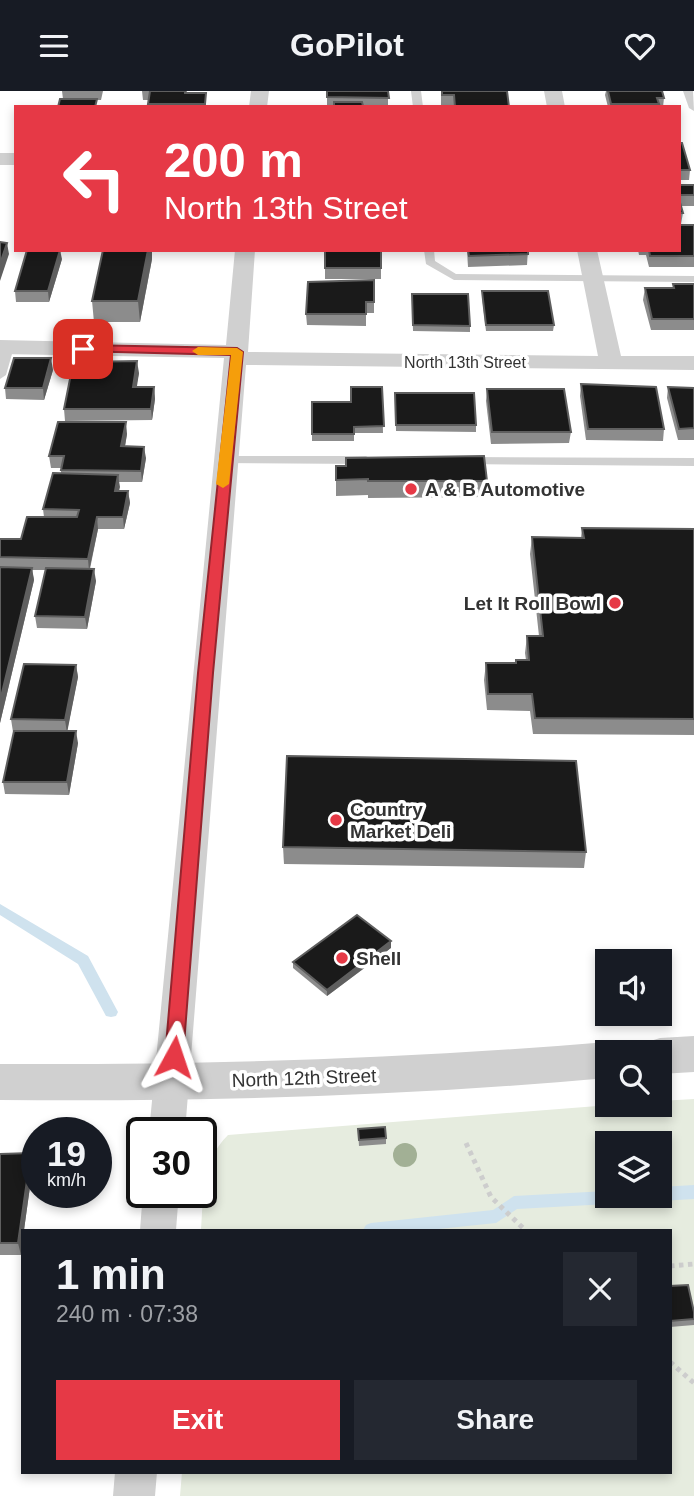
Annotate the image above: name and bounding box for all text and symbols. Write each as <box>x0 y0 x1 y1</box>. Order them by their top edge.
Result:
icon: menu <box>35 27 73 65</box>
text: GoPilot <box>290 27 404 63</box>
icon: heart <box>621 27 659 65</box>
icon: left <box>49 133 140 224</box>
text: 200 m <box>164 133 303 187</box>
text: North 13th Street <box>164 190 408 226</box>
pin <box>53 319 113 379</box>
icon: arrive <box>64 330 102 368</box>
street label: North 13th Street <box>404 354 526 371</box>
place label: A & B Automotive <box>425 479 585 500</box>
marker: A & B Automotive <box>403 481 419 497</box>
place label: Let It Roll Bowl <box>464 593 601 614</box>
marker: Let It Roll Bowl <box>607 595 623 611</box>
place label: Country Market Deli <box>350 799 451 842</box>
marker: Country Market Deli <box>328 812 344 828</box>
place label: Shell <box>356 948 401 969</box>
map controls <box>595 949 672 1208</box>
button: sound <box>595 949 672 1026</box>
marker: Shell <box>334 950 350 966</box>
position arrow <box>137 1020 211 1094</box>
button: search <box>595 1040 672 1117</box>
street label: North 12th Street <box>231 1065 377 1091</box>
speed limit sign: 30 <box>126 1117 217 1208</box>
button: layers <box>595 1131 672 1208</box>
text: 19 <box>47 1134 86 1173</box>
text: km/h <box>47 1170 86 1190</box>
text: 1 min <box>56 1251 166 1298</box>
button: close <box>563 1252 637 1326</box>
text: 240 m · 07:38 <box>56 1301 198 1327</box>
button: Exit <box>56 1380 340 1460</box>
button: Share <box>354 1380 637 1460</box>

